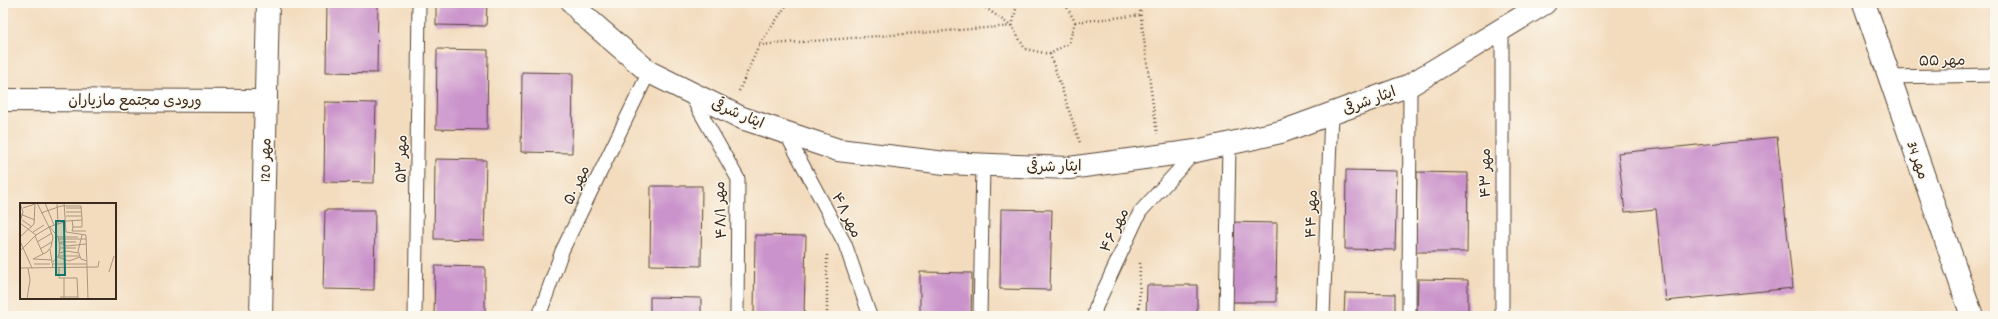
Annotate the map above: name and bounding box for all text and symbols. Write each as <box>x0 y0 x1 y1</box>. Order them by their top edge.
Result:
street label: مهر ۵۵ <box>1918 51 1966 73</box>
street label: ایثار شرقی <box>1339 80 1399 122</box>
street label: ورودی مجتمع مازیاران <box>68 91 202 113</box>
street label: ایثار شرقی <box>707 92 768 136</box>
street label: مهر ۵۳ <box>392 135 414 183</box>
street label: مهر 120 <box>256 138 278 182</box>
street label: مهر 34 <box>1899 139 1933 183</box>
street label: مهر ۴۳ <box>1476 148 1498 198</box>
street label: ایثار شرقی <box>1026 155 1082 179</box>
street label: مهر ۵۰ <box>559 162 597 209</box>
street label: مهر ۴۸/۱ <box>710 181 734 239</box>
street label: مهر ۴۴ <box>1301 189 1325 239</box>
street label: مهر ۴۸ <box>825 190 866 242</box>
inset map <box>20 203 116 299</box>
street label: مهر ۴۶ <box>1096 205 1136 257</box>

